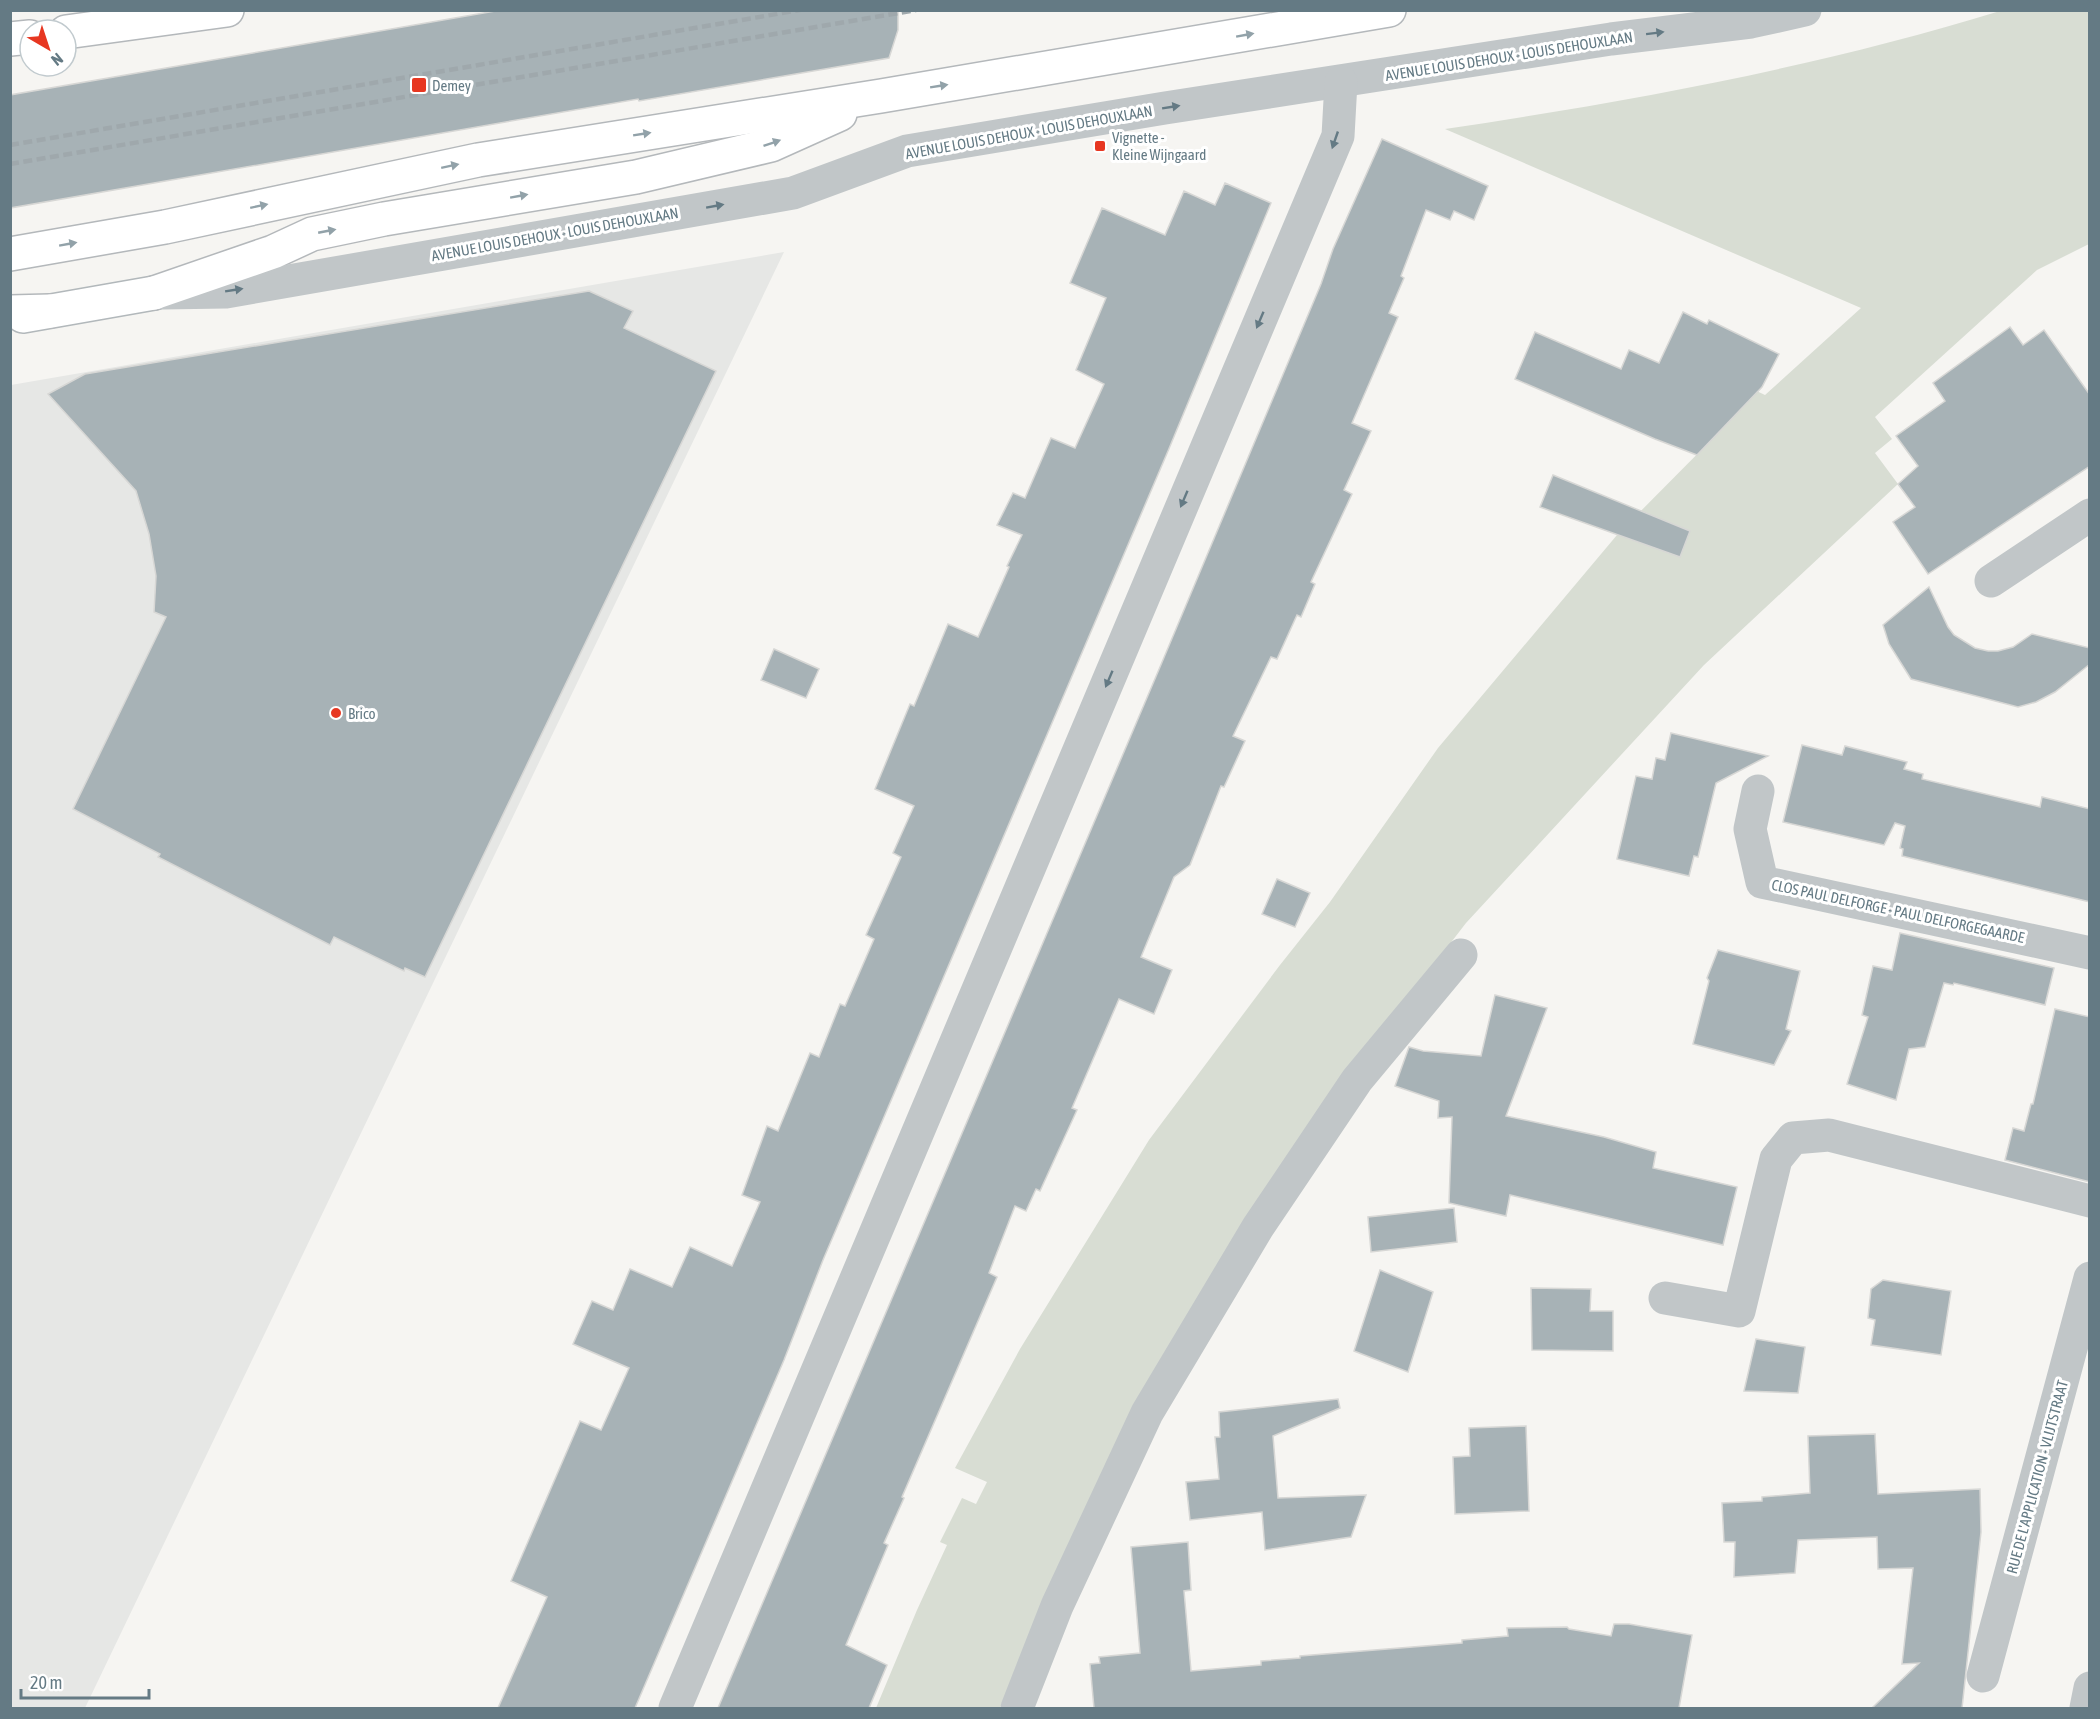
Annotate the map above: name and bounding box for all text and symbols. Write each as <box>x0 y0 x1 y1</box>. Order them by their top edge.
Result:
north arrow <box>18 18 78 78</box>
street label: AVENUE LOUIS DEHOUX - LOUIS DEHOUXLAAN <box>1384 28 1634 84</box>
one-way arrow <box>1645 29 1664 38</box>
one-way arrow <box>1236 30 1255 39</box>
text: N <box>48 50 67 70</box>
marker: Demey <box>410 76 428 94</box>
place label: Demey <box>432 77 471 94</box>
one-way arrow <box>929 82 948 91</box>
street label: AVENUE LOUIS DEHOUX - LOUIS DEHOUXLAAN <box>904 102 1154 162</box>
one-way arrow <box>1162 103 1181 112</box>
one-way arrow <box>633 129 652 138</box>
place label: Vignette - Kleine Wijngaard <box>1112 129 1206 163</box>
one-way arrow <box>1330 131 1340 149</box>
one-way arrow <box>763 138 781 148</box>
marker: Vignette - Kleine Wijngaard <box>1093 139 1107 153</box>
one-way arrow <box>441 160 459 170</box>
one-way arrow <box>510 192 529 201</box>
one-way arrow <box>250 201 269 211</box>
one-way arrow <box>706 202 725 211</box>
street label: AVENUE LOUIS DEHOUX - LOUIS DEHOUXLAAN <box>430 204 680 264</box>
one-way arrow <box>318 226 337 235</box>
one-way arrow <box>59 239 78 248</box>
one-way arrow <box>224 286 243 295</box>
one-way arrow <box>1255 311 1265 329</box>
one-way arrow <box>1179 491 1189 509</box>
one-way arrow <box>1104 670 1113 688</box>
place label: Brico <box>348 705 376 722</box>
marker: Brico <box>329 706 343 720</box>
street label: CLOS PAUL DELFORGE - PAUL DELFORGEGAARDE <box>1770 876 2027 946</box>
street label: RUE DE L'APPLICATION - VLIJTSTRAAT <box>2003 1378 2071 1576</box>
scale bar <box>21 1662 148 1700</box>
text: 20 m <box>30 1672 62 1693</box>

